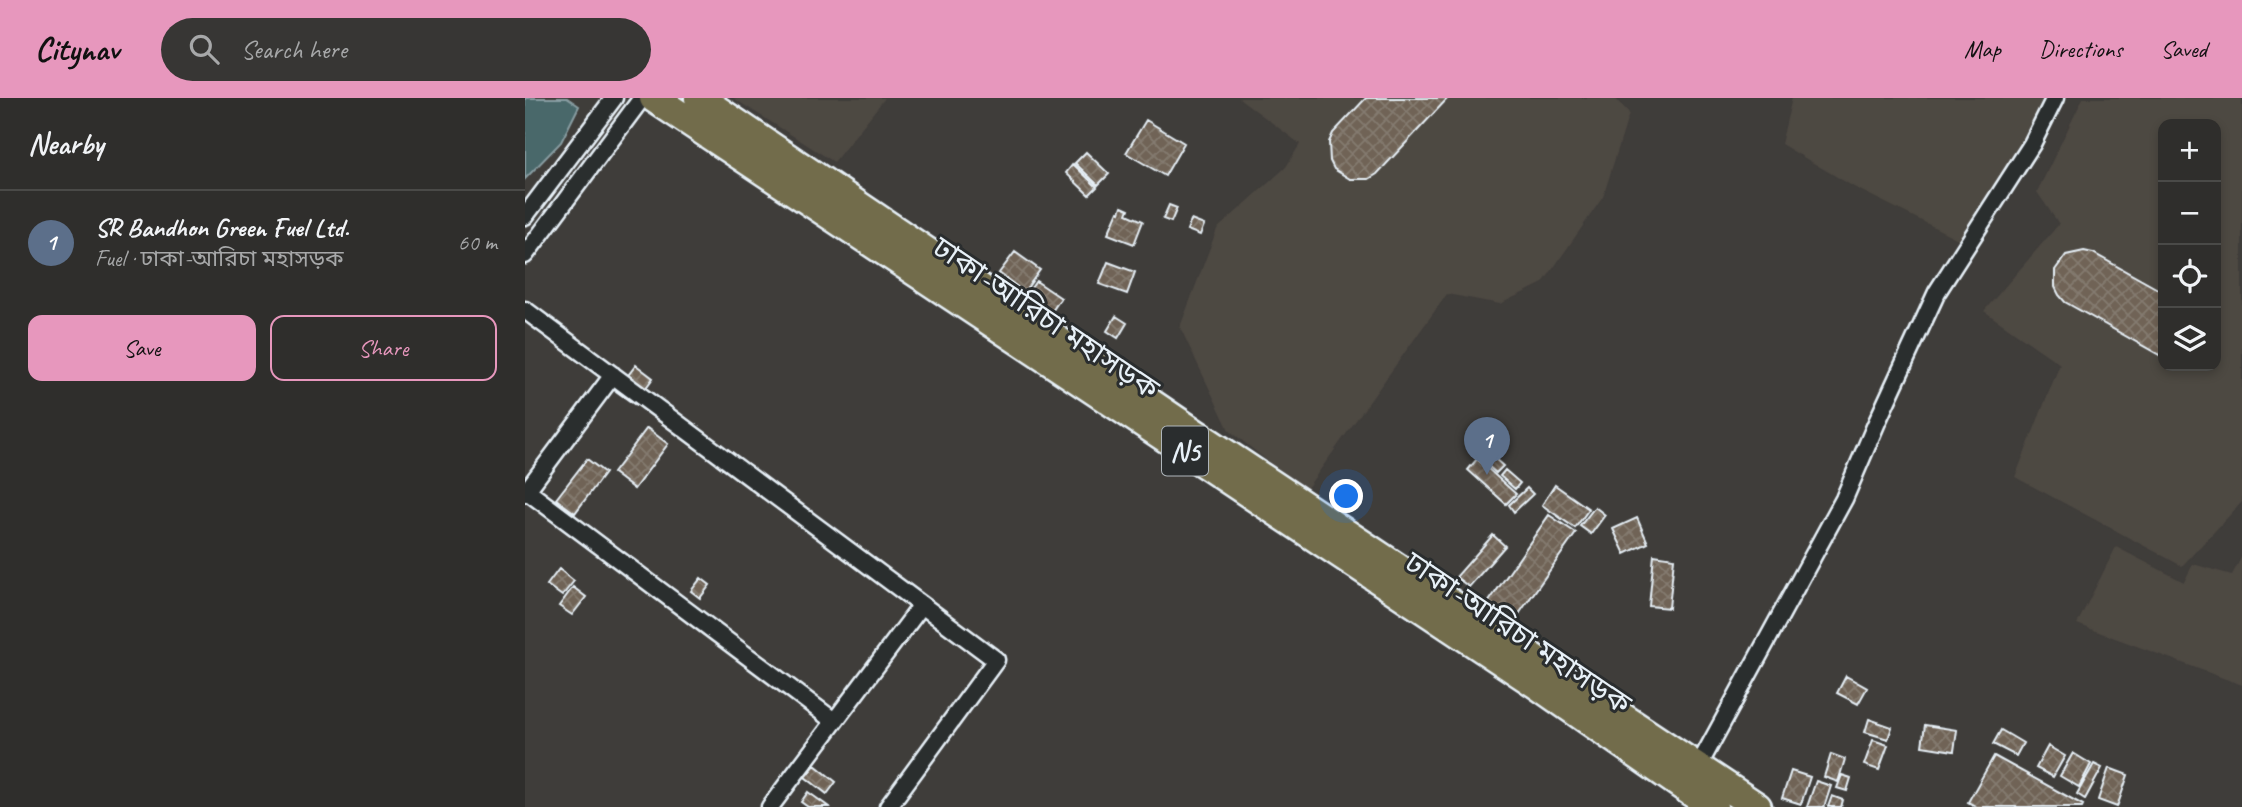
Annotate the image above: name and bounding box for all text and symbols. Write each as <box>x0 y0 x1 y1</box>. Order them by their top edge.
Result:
search box <box>161 18 651 81</box>
text: Citynav <box>35 28 119 70</box>
icon: search <box>185 30 223 68</box>
text: Search here <box>241 33 347 66</box>
text: Map <box>1964 34 2001 64</box>
text: Directions <box>2039 34 2122 64</box>
text: Saved <box>2160 34 2207 64</box>
map controls <box>2158 119 2221 371</box>
button: + <box>2158 119 2221 182</box>
text: Nearby <box>28 125 104 163</box>
button: − <box>2158 182 2221 245</box>
text: SR Bandhon Green Fuel Ltd. <box>95 211 349 244</box>
text: 1 <box>46 228 56 257</box>
text: 60 m <box>458 228 497 257</box>
street label: ঢাকা-আরিচা মহাসড়ক <box>925 228 1167 408</box>
text: Fuel · ঢাকা-আরিচা মহাসড়ক <box>95 244 344 273</box>
button: locate <box>2158 245 2221 308</box>
button: layers <box>2158 308 2221 371</box>
button: Save <box>28 315 256 381</box>
button: Share <box>270 315 497 381</box>
pin: 1 <box>1464 417 1510 475</box>
road number: N5 <box>1162 426 1208 476</box>
your location <box>1329 479 1363 513</box>
street label: ঢাকা-আরিচা মহাসড়ক <box>1397 543 1639 723</box>

